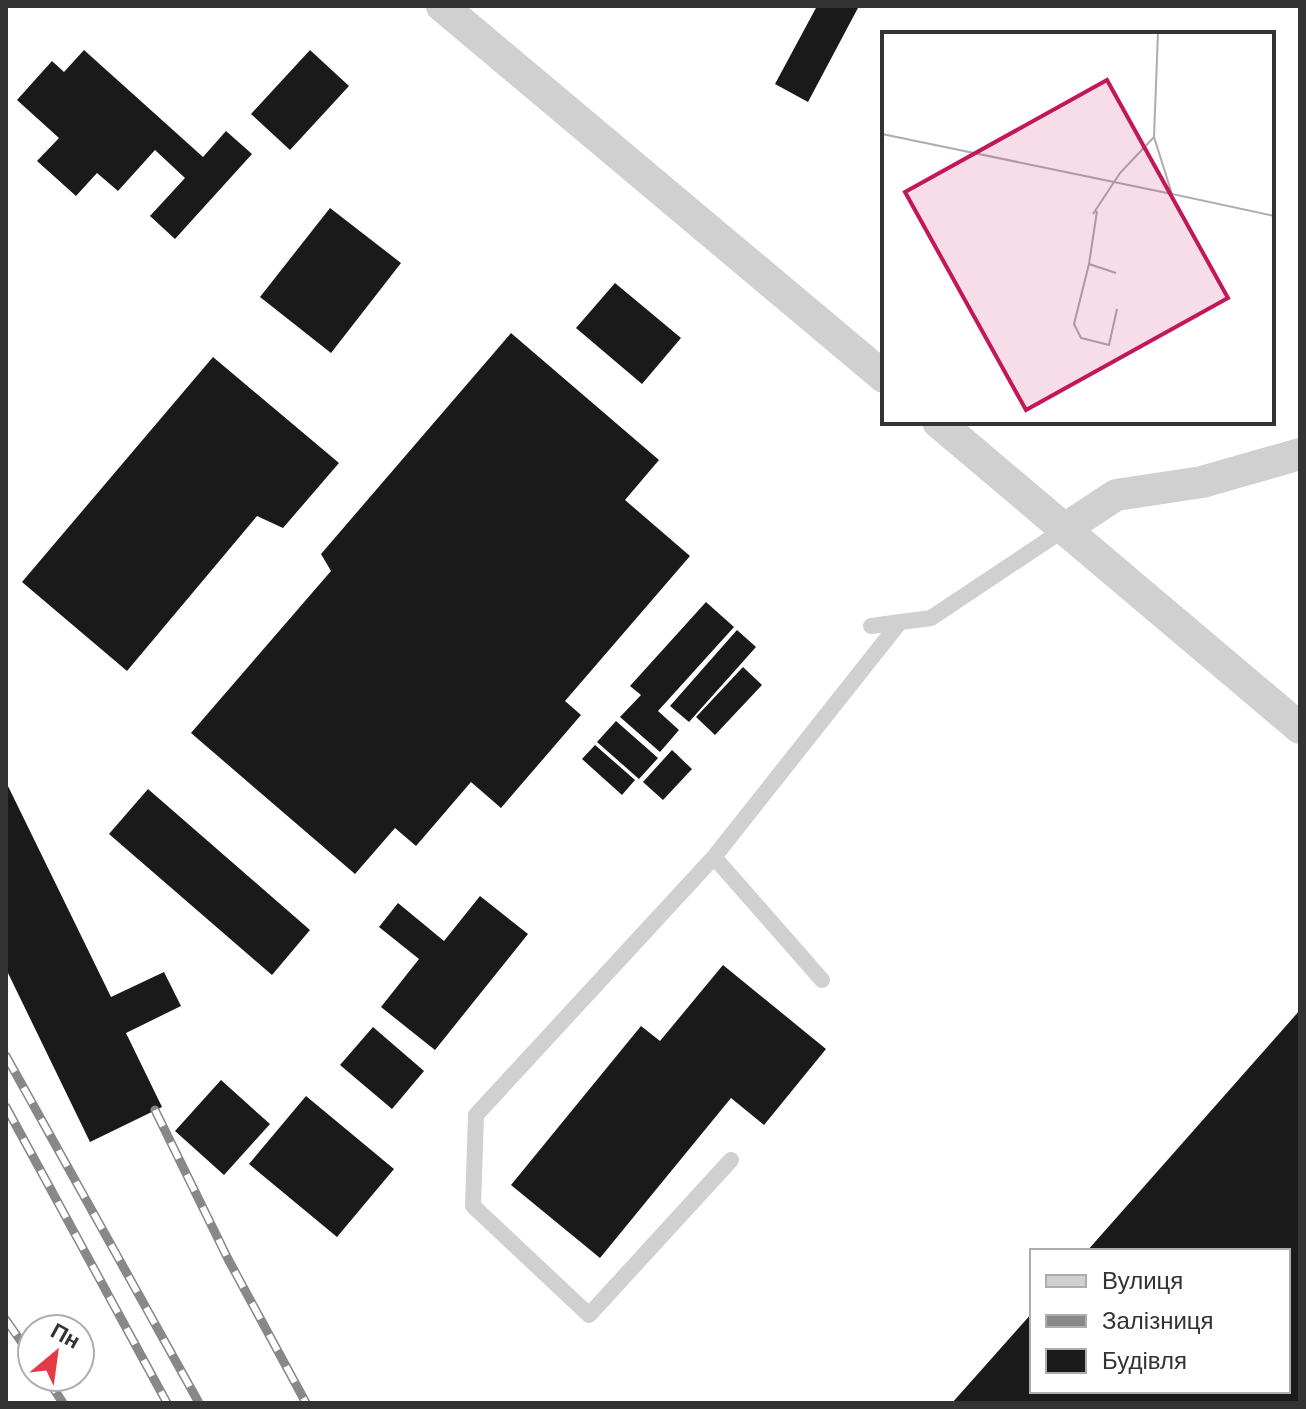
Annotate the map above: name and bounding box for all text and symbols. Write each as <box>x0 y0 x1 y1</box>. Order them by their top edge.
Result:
inset map <box>882 32 1274 424</box>
legend <box>1030 1249 1290 1393</box>
text: Вулиця <box>1102 1267 1183 1295</box>
text: Залізниця <box>1102 1307 1214 1335</box>
north arrow <box>16 1313 96 1393</box>
text: Пн <box>47 1318 84 1354</box>
text: Будівля <box>1102 1347 1187 1375</box>

